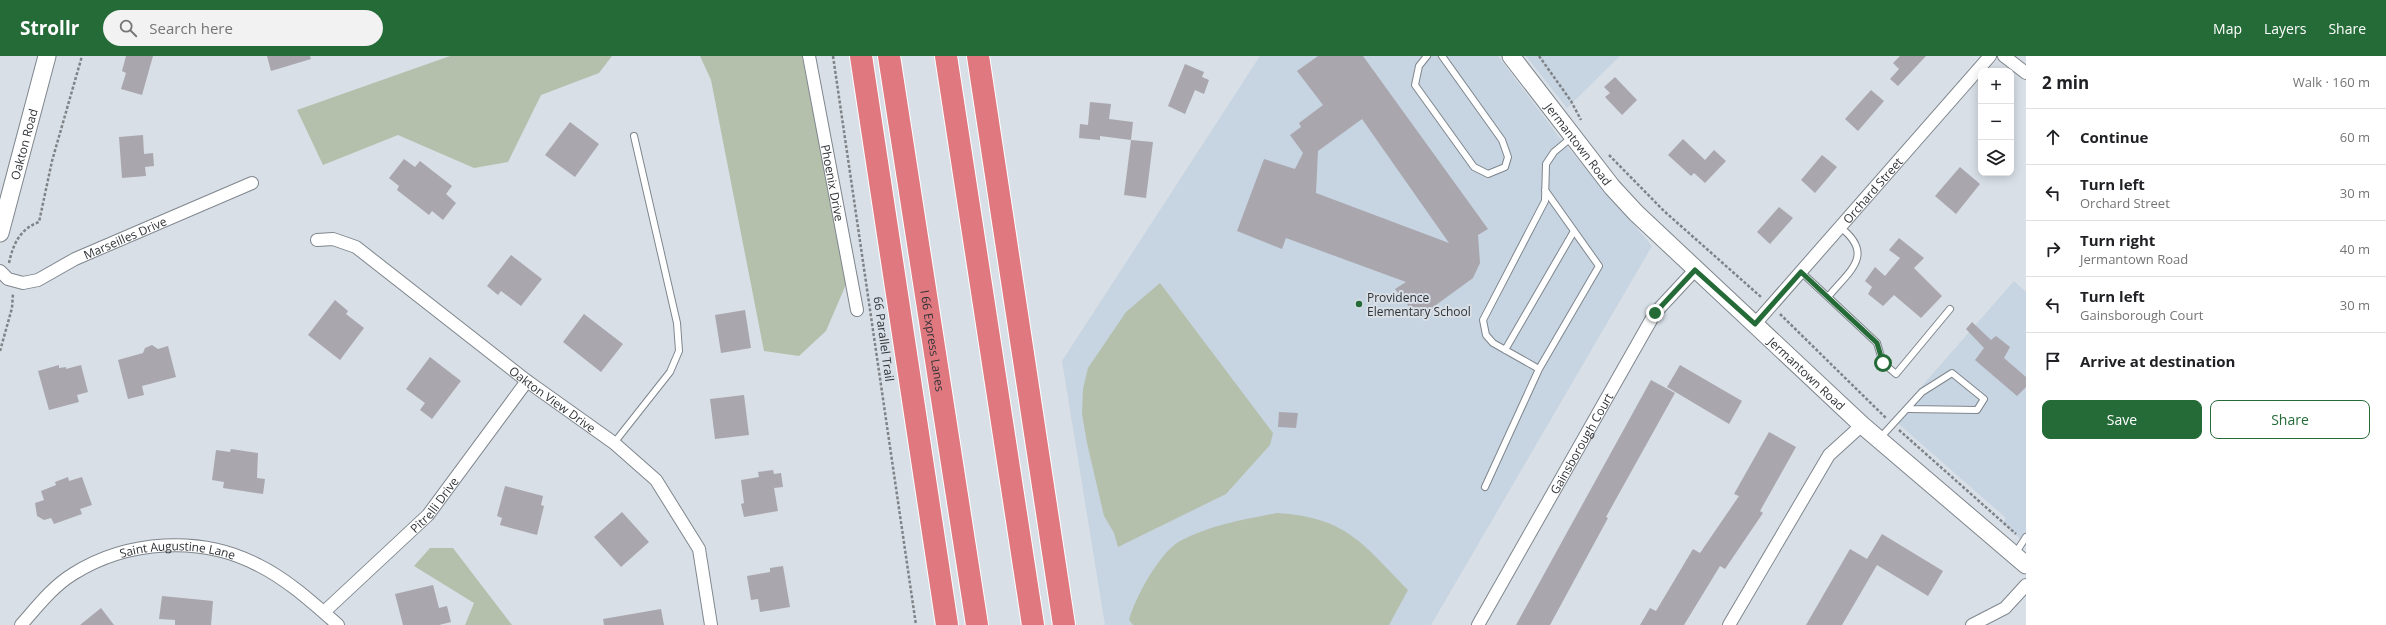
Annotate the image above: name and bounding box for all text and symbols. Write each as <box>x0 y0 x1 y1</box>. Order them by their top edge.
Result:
search box <box>103 10 383 46</box>
text: Strollr <box>20 15 79 41</box>
icon: search <box>117 17 139 39</box>
text: Search here <box>149 18 233 38</box>
text: Map <box>2213 19 2242 38</box>
text: Layers <box>2264 19 2306 38</box>
text: Share <box>2328 19 2366 38</box>
map controls <box>1978 68 2014 176</box>
button: + <box>1978 68 2014 104</box>
text: 2 min <box>2042 71 2089 94</box>
text: Walk · 160 m <box>2293 73 2370 91</box>
street label: Jermantown Road <box>1541 98 1616 189</box>
button: − <box>1978 104 2014 140</box>
street label: Oakton Road <box>6 107 41 182</box>
icon: ahead <box>2042 126 2064 148</box>
text: Continue <box>2080 127 2148 147</box>
text: 60 m <box>2340 128 2370 146</box>
button: layers <box>1978 140 2014 176</box>
street label: Phoenix Drive <box>817 143 849 223</box>
street label: Orchard Street <box>1839 153 1906 227</box>
text: Turn left <box>2080 174 2145 194</box>
icon: left <box>2042 182 2064 204</box>
text: 30 m <box>2340 184 2370 202</box>
text: Orchard Street <box>2080 194 2170 212</box>
street label: Marseilles Drive <box>81 212 169 263</box>
text: Turn right <box>2080 230 2155 250</box>
icon: right <box>2042 238 2064 260</box>
text: 40 m <box>2340 240 2370 258</box>
text: Jermantown Road <box>2080 250 2188 268</box>
text: Turn left <box>2080 286 2145 306</box>
street label: I 66 Express Lanes <box>917 289 949 393</box>
place label: Providence Elementary School <box>1367 289 1471 320</box>
icon: left <box>2042 294 2064 316</box>
street label: 66 Parallel Trail <box>870 295 898 383</box>
text: 30 m <box>2340 296 2370 314</box>
marker: Providence Elementary School <box>1354 299 1364 309</box>
route end <box>1646 304 1664 322</box>
text: Gainsborough Court <box>2080 306 2203 324</box>
street label: Jermantown Road <box>1764 332 1849 414</box>
icon: arrive <box>2042 350 2064 372</box>
text: Arrive at destination <box>2080 351 2235 371</box>
route start <box>1874 354 1892 372</box>
street label: Oakton View Drive <box>506 362 600 436</box>
street label: Gainsborough Court <box>1546 389 1617 497</box>
button: Save <box>2042 400 2202 439</box>
button: Share <box>2210 400 2370 439</box>
street label: Pitrelli Drive <box>406 473 462 536</box>
street label: Saint Augustine Lane <box>117 537 238 563</box>

